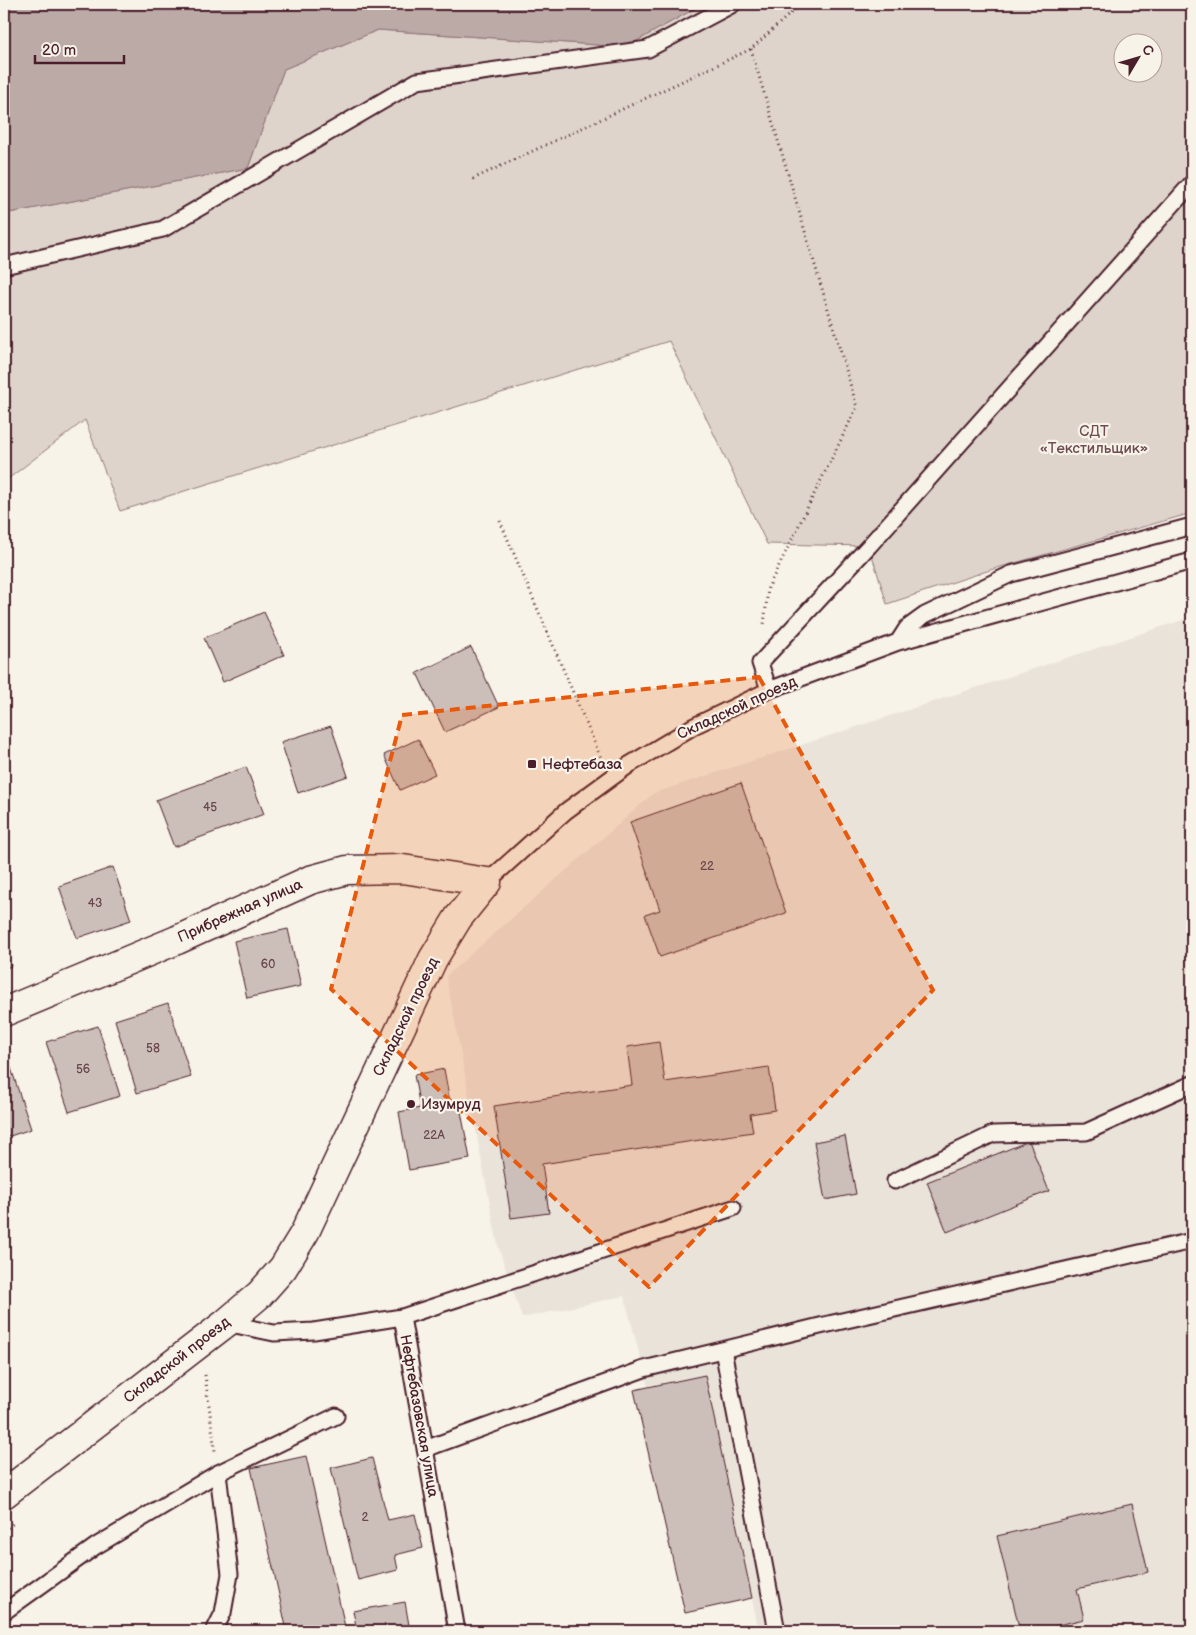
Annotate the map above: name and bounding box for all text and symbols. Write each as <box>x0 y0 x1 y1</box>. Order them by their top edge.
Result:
scale bar <box>35 32 124 64</box>
north arrow <box>1114 32 1164 82</box>
text: 20 m <box>42 41 76 60</box>
text: С <box>1138 41 1158 60</box>
park label: СДТ «Текстильщик» <box>1040 422 1148 458</box>
street label: Складской проезд <box>674 672 800 744</box>
place label: Нефтебаза <box>542 755 622 774</box>
marker: Нефтебаза <box>526 758 538 770</box>
house number: 45 <box>203 800 217 815</box>
house number: 22 <box>700 859 714 874</box>
street label: Прибрежная улица <box>175 875 306 947</box>
house number: 43 <box>88 896 102 911</box>
street label: Складской проезд <box>369 954 443 1080</box>
house number: 60 <box>261 957 275 972</box>
house number: 58 <box>146 1041 160 1056</box>
house number: 56 <box>76 1062 90 1077</box>
place label: Изумруд <box>421 1095 481 1114</box>
marker: Изумруд <box>405 1098 417 1110</box>
house number: 22А <box>423 1128 445 1143</box>
street label: Складской проезд <box>120 1313 234 1407</box>
street label: Нефтебазовская улица <box>395 1333 443 1499</box>
house number: 2 <box>361 1510 369 1525</box>

